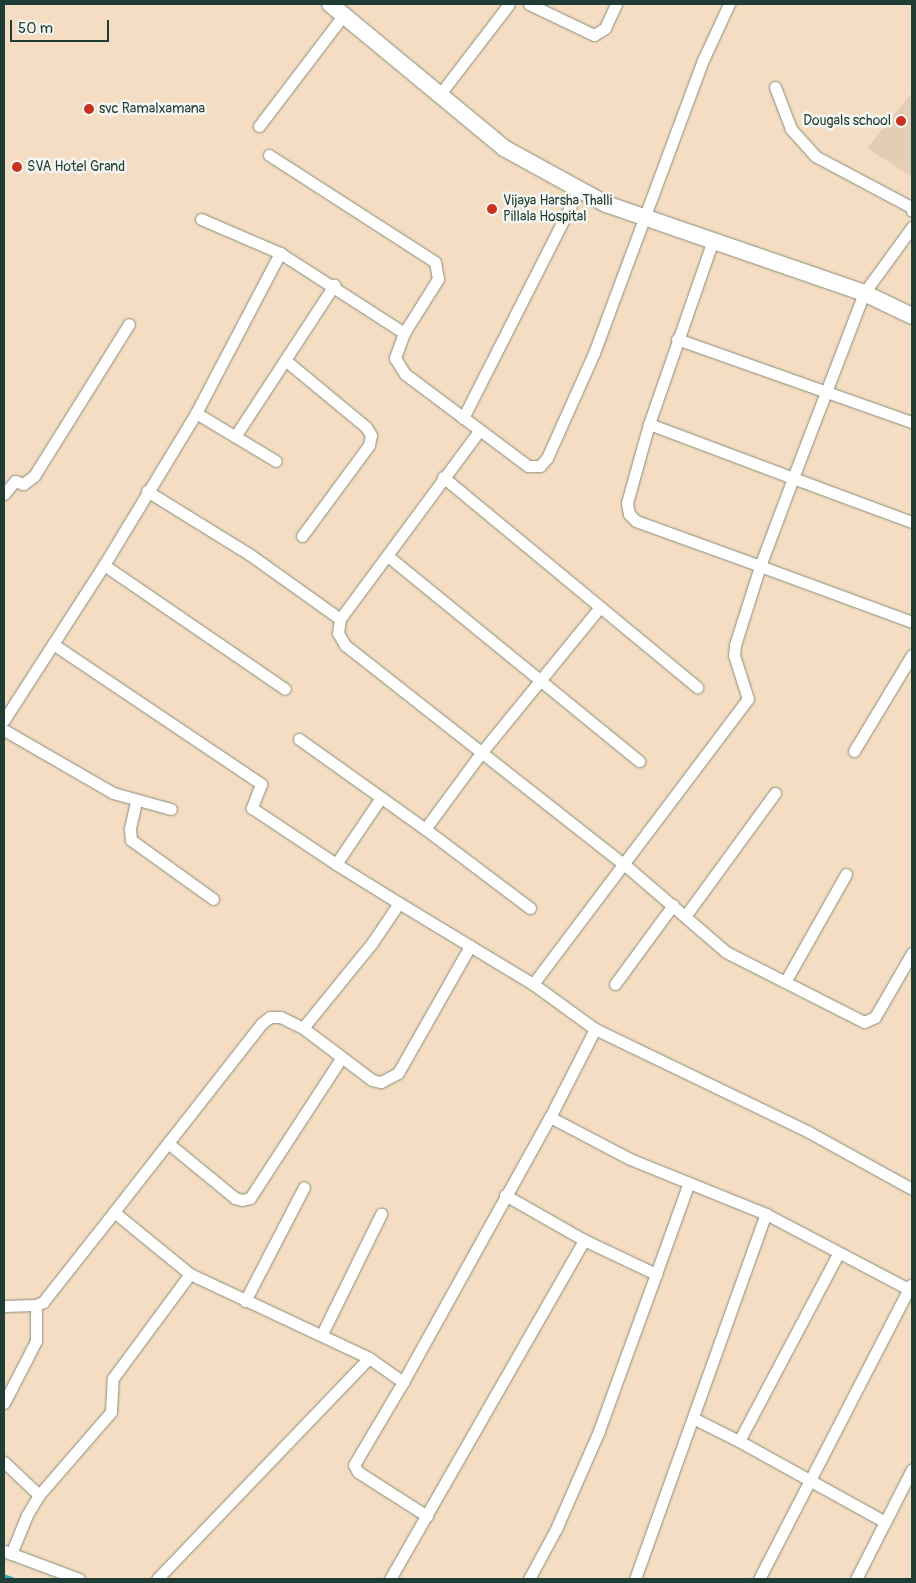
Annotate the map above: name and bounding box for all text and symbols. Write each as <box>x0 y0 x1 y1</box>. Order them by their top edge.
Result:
scale bar <box>12 10 111 42</box>
text: 50 m <box>18 19 53 38</box>
place label: svc Ramalxamana <box>99 101 205 117</box>
marker: svc Ramalxamana <box>83 103 95 115</box>
place label: Dougals school <box>803 113 891 129</box>
marker: Dougals school <box>895 115 907 127</box>
place label: SVA Hotel Grand <box>27 159 125 175</box>
marker: SVA Hotel Grand <box>11 161 23 173</box>
place label: Vijaya Harsha Thalli Pillala Hospital <box>503 193 612 226</box>
marker: Vijaya Harsha Thalli Pillala Hospital <box>485 202 499 216</box>

